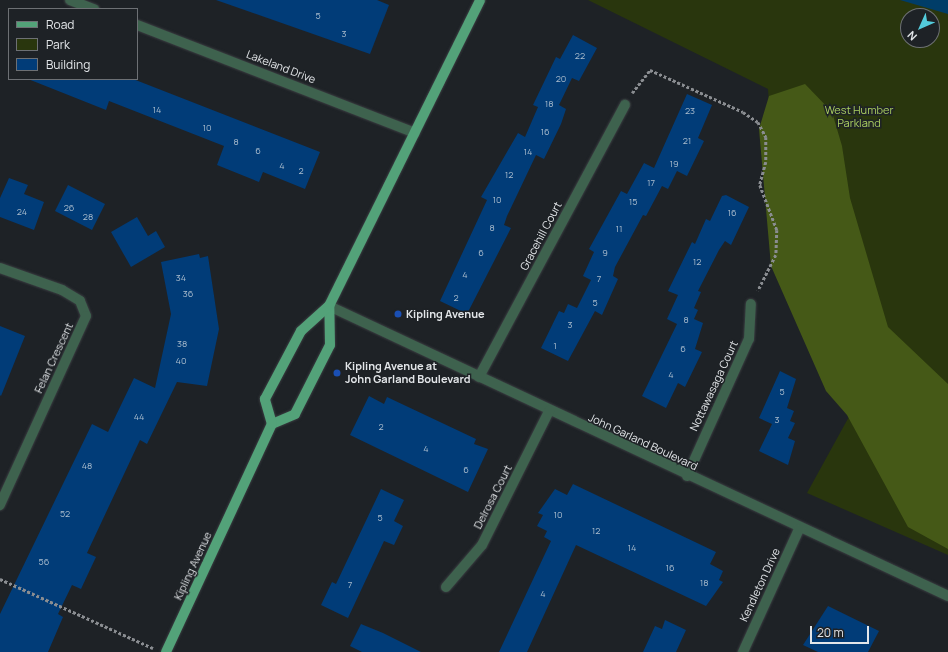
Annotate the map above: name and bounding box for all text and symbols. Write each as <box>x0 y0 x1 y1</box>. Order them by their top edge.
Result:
legend <box>8 8 138 80</box>
north arrow <box>900 8 940 48</box>
house number: 5 <box>315 11 321 21</box>
text: Road <box>46 16 74 33</box>
text: N <box>904 28 920 44</box>
house number: 3 <box>342 29 346 39</box>
text: Park <box>46 36 70 53</box>
street label: Lakeland Drive <box>245 48 317 86</box>
house number: 22 <box>575 51 585 61</box>
text: Building <box>46 56 90 73</box>
house number: 20 <box>556 74 566 84</box>
house number: 18 <box>545 99 553 109</box>
park label: West Humber Parkland <box>825 104 893 130</box>
house number: 14 <box>153 105 161 115</box>
house number: 23 <box>685 106 695 116</box>
house number: 10 <box>203 123 211 133</box>
house number: 16 <box>540 127 550 137</box>
house number: 21 <box>683 136 691 146</box>
house number: 8 <box>233 137 239 147</box>
house number: 6 <box>255 146 261 156</box>
house number: 14 <box>524 147 532 157</box>
house number: 19 <box>669 159 679 169</box>
house number: 4 <box>279 161 285 171</box>
house number: 2 <box>298 166 304 176</box>
house number: 12 <box>505 170 513 180</box>
house number: 17 <box>647 178 655 188</box>
house number: 10 <box>493 195 501 205</box>
house number: 15 <box>629 197 637 207</box>
street label: Gracehill Court <box>517 199 565 273</box>
house number: 26 <box>64 203 74 213</box>
house number: 24 <box>17 207 27 217</box>
house number: 16 <box>727 208 737 218</box>
house number: 28 <box>83 212 93 222</box>
house number: 8 <box>489 223 495 233</box>
house number: 11 <box>615 224 623 234</box>
house number: 6 <box>478 248 484 258</box>
house number: 9 <box>602 248 608 258</box>
house number: 12 <box>693 257 701 267</box>
house number: 4 <box>462 270 468 280</box>
house number: 34 <box>176 273 186 283</box>
house number: 7 <box>597 274 601 284</box>
house number: 36 <box>183 289 193 299</box>
house number: 2 <box>453 293 459 303</box>
house number: 5 <box>592 298 598 308</box>
place label: Kipling Avenue <box>406 307 485 321</box>
marker: Kipling Avenue <box>393 309 403 319</box>
house number: 8 <box>683 315 689 325</box>
house number: 3 <box>568 320 572 330</box>
street label: Felan Crescent <box>32 321 76 395</box>
house number: 38 <box>177 339 187 349</box>
street label: Nottawasaga Court <box>687 339 741 433</box>
house number: 1 <box>553 341 557 351</box>
house number: 6 <box>680 344 686 354</box>
house number: 40 <box>176 356 186 366</box>
place label: Kipling Avenue at John Garland Boulevard <box>345 360 471 386</box>
marker: Kipling Avenue at John Garland Boulevard <box>332 368 342 378</box>
house number: 4 <box>668 370 674 380</box>
house number: 5 <box>779 387 785 397</box>
street label: John Garland Boulevard <box>586 411 700 473</box>
house number: 44 <box>134 412 144 422</box>
house number: 3 <box>775 415 779 425</box>
house number: 2 <box>378 422 384 432</box>
house number: 4 <box>423 444 429 454</box>
house number: 48 <box>82 461 92 471</box>
street label: Delrosa Court <box>471 463 515 531</box>
house number: 6 <box>463 465 469 475</box>
house number: 52 <box>60 509 70 519</box>
house number: 10 <box>554 510 562 520</box>
house number: 5 <box>377 513 383 523</box>
house number: 12 <box>592 526 600 536</box>
street label: Kipling Avenue <box>171 530 215 602</box>
house number: 14 <box>628 543 636 553</box>
street label: Kendleton Drive <box>737 546 783 624</box>
house number: 56 <box>39 557 49 567</box>
house number: 16 <box>665 563 675 573</box>
house number: 18 <box>700 578 708 588</box>
house number: 7 <box>348 580 352 590</box>
house number: 4 <box>540 589 546 599</box>
scale bar <box>812 618 871 644</box>
text: 20 m <box>817 624 844 641</box>

